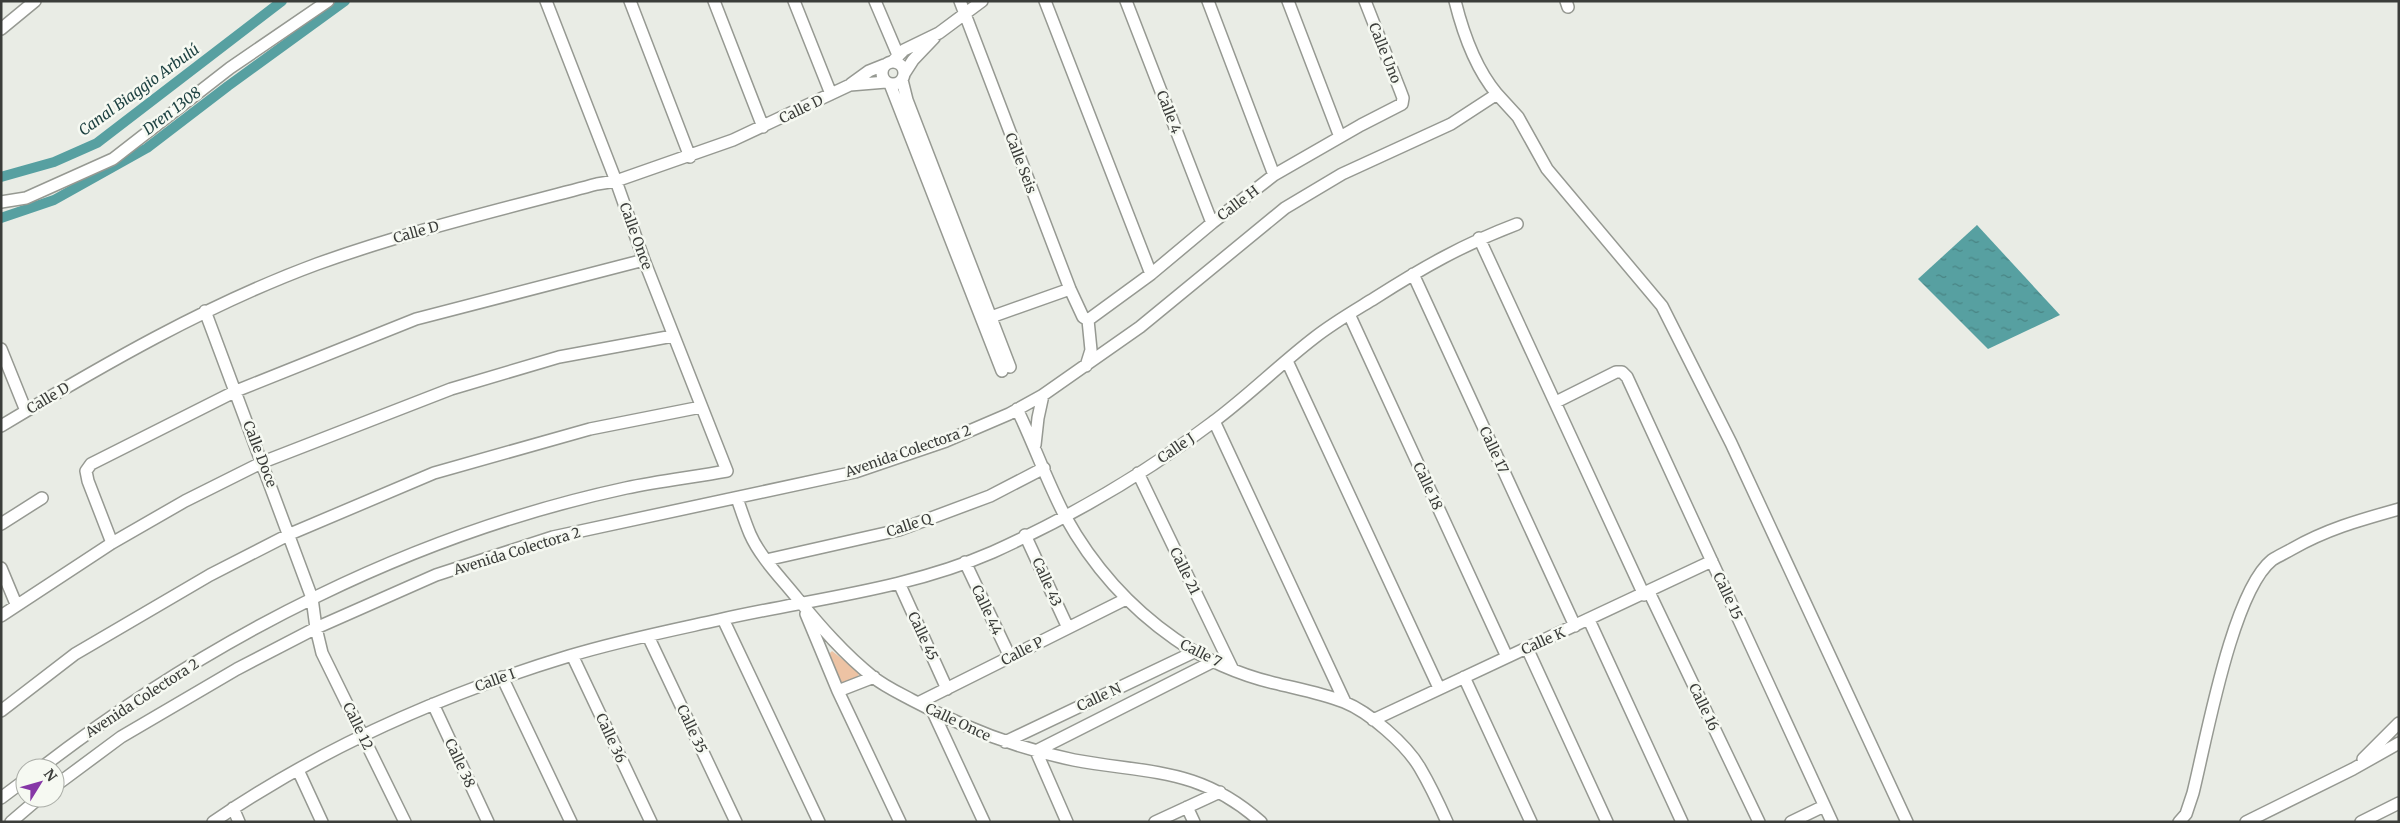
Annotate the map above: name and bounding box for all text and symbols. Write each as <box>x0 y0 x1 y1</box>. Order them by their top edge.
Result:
street label: Calle Uno <box>1365 20 1405 86</box>
water label: Canal Biaggio Arbulú <box>75 39 203 140</box>
water label: Dren 1308 <box>138 82 205 139</box>
street label: Calle 4 <box>1153 88 1186 136</box>
street label: Calle D <box>776 90 826 127</box>
street label: Calle Seis <box>1001 130 1041 196</box>
street label: Calle H <box>1214 182 1262 224</box>
street label: Calle Once <box>616 200 656 272</box>
street label: Calle D <box>391 217 441 247</box>
street label: Calle D <box>23 378 73 418</box>
street label: Calle Doce <box>239 418 281 490</box>
street label: Avenida Colectora 2 <box>842 421 973 481</box>
street label: Calle 17 <box>1475 424 1513 476</box>
street label: Calle J <box>1154 429 1198 467</box>
street label: Calle 18 <box>1409 459 1447 513</box>
street label: Calle Q <box>884 509 935 541</box>
street label: Avenida Colectora 2 <box>450 523 583 579</box>
street label: Calle 21 <box>1166 544 1204 598</box>
street label: Calle 43 <box>1028 555 1066 609</box>
street label: Calle 15 <box>1709 569 1747 623</box>
street label: Calle 44 <box>968 582 1007 638</box>
street label: Calle 45 <box>904 609 942 663</box>
street label: Calle K <box>1518 623 1569 659</box>
street label: Calle P <box>998 633 1046 669</box>
street label: Calle 7 <box>1177 635 1225 671</box>
street label: Avenida Colectora 2 <box>81 655 202 742</box>
street label: Calle I <box>472 664 518 696</box>
street label: Calle N <box>1074 679 1124 715</box>
street label: Calle 16 <box>1685 680 1723 734</box>
street label: Calle 12 <box>339 699 377 753</box>
street label: Calle Once <box>923 699 993 745</box>
street label: Calle 35 <box>673 702 711 756</box>
street label: Calle 36 <box>592 710 630 766</box>
street label: Calle 38 <box>441 735 479 791</box>
north arrow <box>15 758 65 808</box>
text: N <box>40 765 61 785</box>

